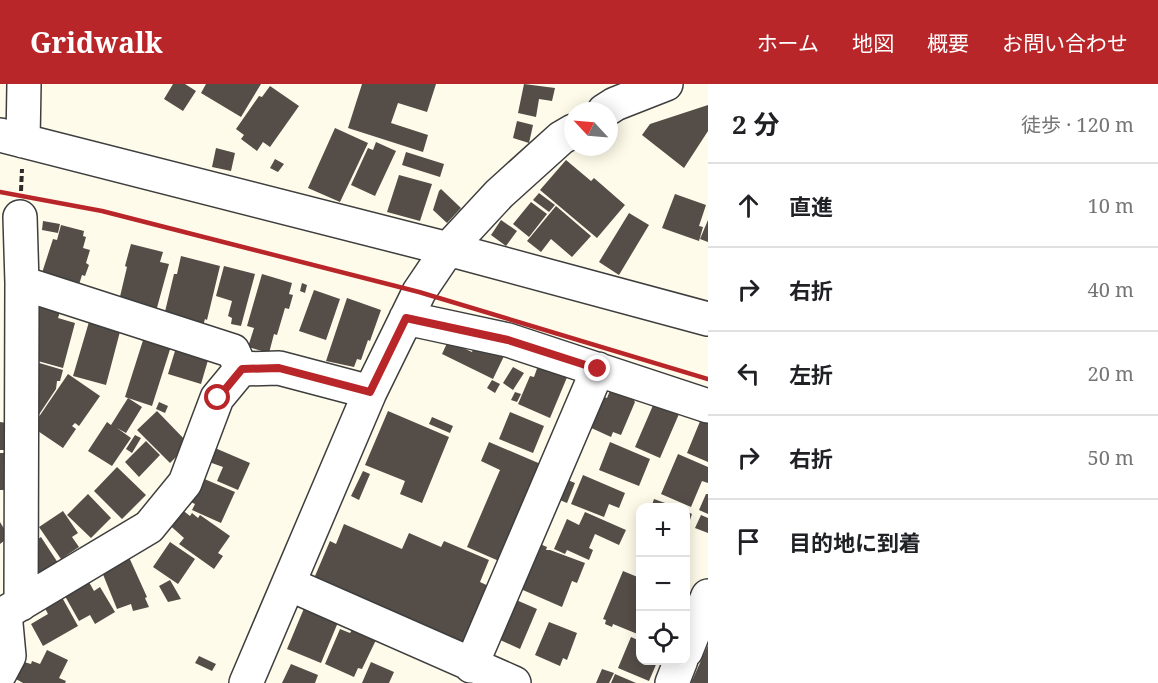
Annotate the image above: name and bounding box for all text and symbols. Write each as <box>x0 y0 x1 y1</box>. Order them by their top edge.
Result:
text: Gridwalk <box>30 23 163 61</box>
text: ホーム <box>757 29 819 57</box>
text: 地図 <box>852 29 894 57</box>
text: 概要 <box>927 29 969 57</box>
text: お問い合わせ <box>1002 29 1128 57</box>
north arrow <box>564 102 618 156</box>
text: 2 分 <box>732 106 779 142</box>
text: 徒歩 · 120 m <box>1021 111 1134 138</box>
icon: ahead <box>732 189 765 222</box>
text: 直進 <box>789 191 833 221</box>
text: 10 m <box>1088 192 1134 219</box>
icon: right <box>732 273 765 306</box>
text: 右折 <box>789 275 833 305</box>
text: 40 m <box>1088 276 1134 303</box>
route end <box>584 355 610 381</box>
icon: left <box>732 357 765 390</box>
text: 左折 <box>789 359 833 389</box>
text: 20 m <box>1088 360 1134 387</box>
route start <box>204 384 230 410</box>
icon: right <box>732 441 765 474</box>
text: 右折 <box>789 443 833 473</box>
text: 50 m <box>1088 444 1134 471</box>
map controls <box>636 503 690 665</box>
button: + <box>636 503 690 557</box>
icon: arrive <box>732 525 765 558</box>
text: 目的地に到着 <box>789 527 921 557</box>
button: − <box>636 557 690 611</box>
button: locate <box>636 611 690 665</box>

